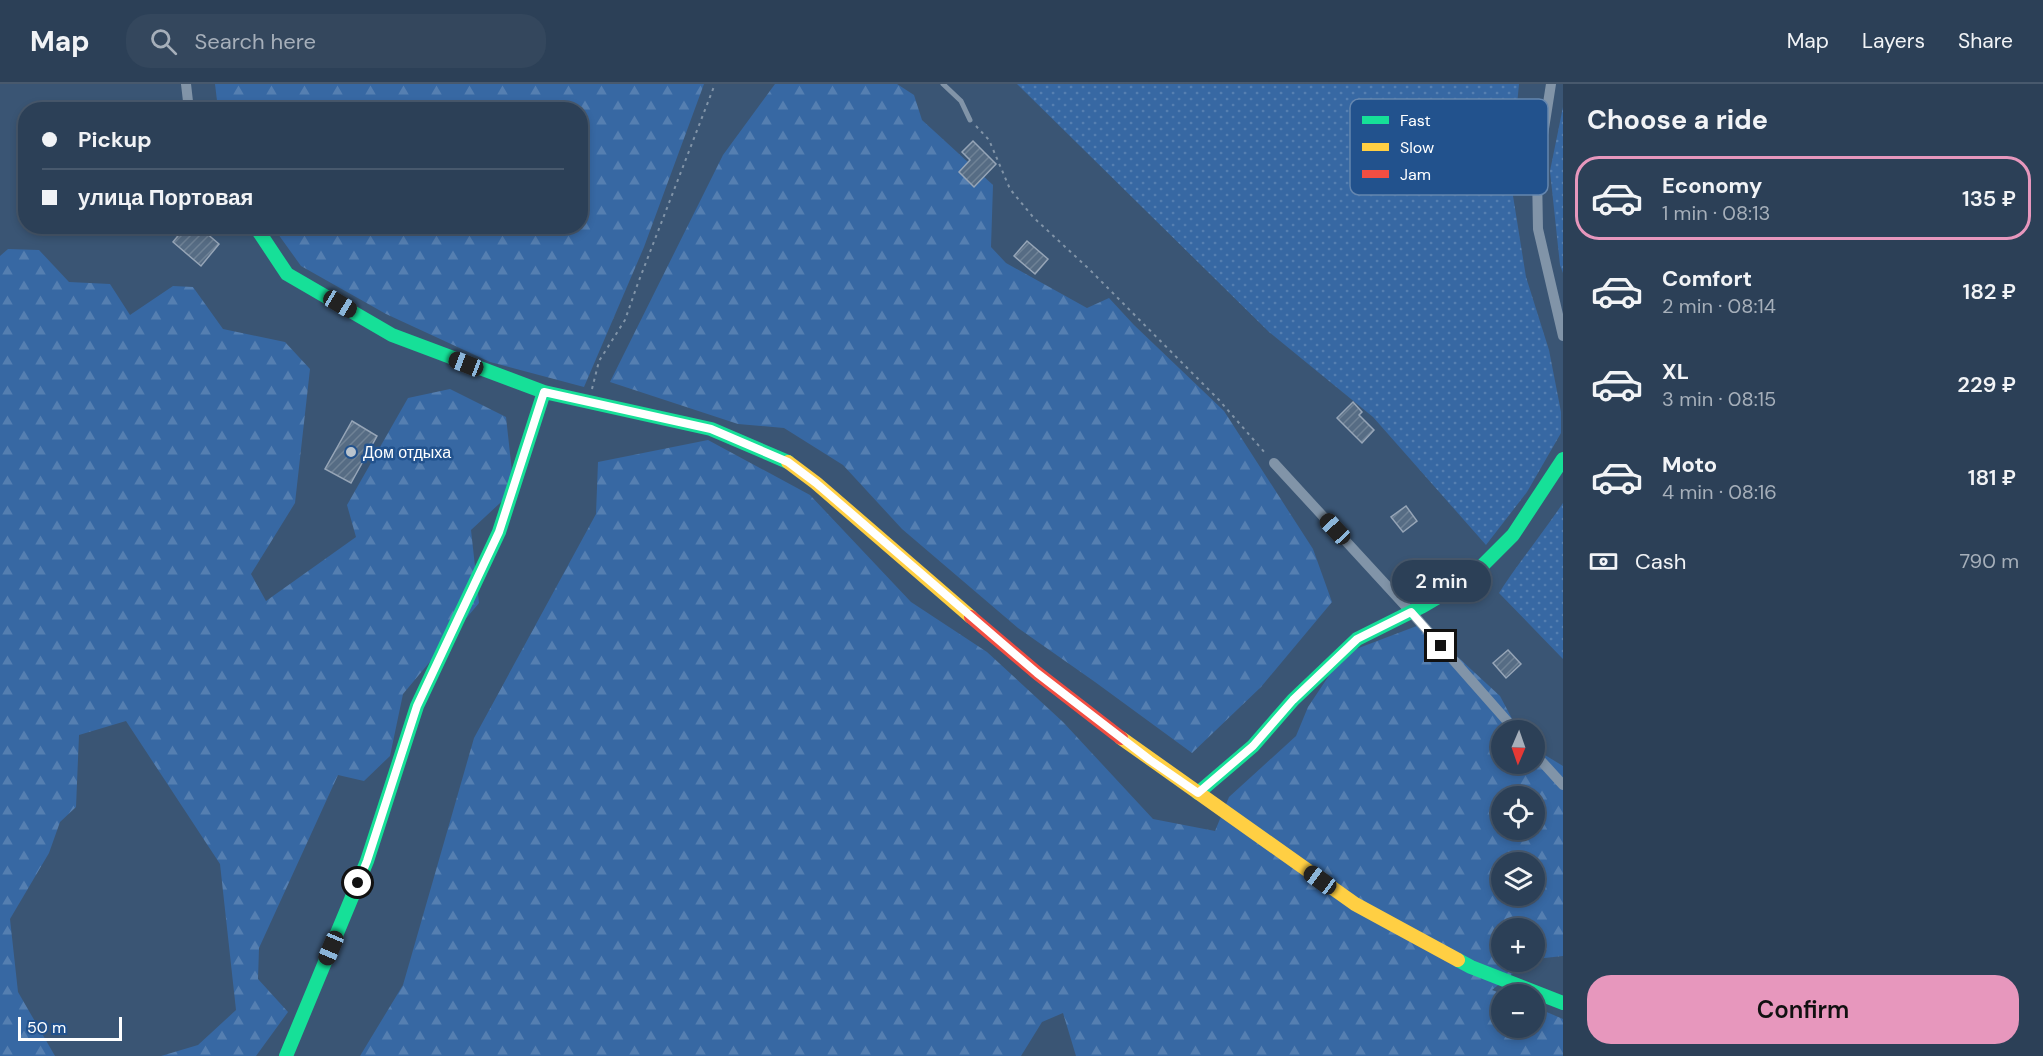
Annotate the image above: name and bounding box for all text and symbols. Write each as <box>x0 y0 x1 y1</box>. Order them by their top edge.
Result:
search box <box>126 14 546 68</box>
text: Map <box>30 23 90 60</box>
icon: search <box>147 25 180 58</box>
text: Search here <box>195 27 316 56</box>
text: Map <box>1787 27 1829 55</box>
text: Layers <box>1862 27 1925 55</box>
text: Share <box>1958 27 2013 55</box>
legend <box>1350 99 1548 195</box>
text: Choose a ride <box>1587 102 1768 137</box>
text: Fast <box>1400 110 1431 131</box>
text: Pickup <box>78 125 152 154</box>
text: Slow <box>1400 137 1434 158</box>
text: Jam <box>1400 164 1431 185</box>
icon: car <box>1590 171 1644 225</box>
text: Economy <box>1662 171 1762 200</box>
text: улица Портовая <box>78 183 253 212</box>
text: 135 ₽ <box>1962 184 2016 213</box>
text: 1 min · 08:13 <box>1662 200 1770 226</box>
icon: car <box>1590 264 1644 318</box>
text: Comfort <box>1662 264 1752 293</box>
text: 182 ₽ <box>1963 277 2016 306</box>
car <box>320 287 360 321</box>
text: 2 min · 08:14 <box>1662 293 1776 319</box>
car <box>446 349 486 379</box>
icon: car <box>1590 357 1644 411</box>
text: XL <box>1662 357 1689 386</box>
text: 229 ₽ <box>1957 370 2016 399</box>
text: 3 min · 08:15 <box>1662 386 1776 412</box>
place label: Дом отдыха <box>363 442 451 463</box>
marker: Дом отдыха <box>344 445 358 459</box>
icon: car <box>1590 450 1644 504</box>
text: Moto <box>1662 450 1717 479</box>
text: 181 ₽ <box>1968 463 2016 492</box>
text: 4 min · 08:16 <box>1662 479 1777 505</box>
car <box>1316 510 1354 548</box>
icon: cash <box>1587 545 1620 578</box>
text: Cash <box>1635 547 1686 576</box>
text: 790 m <box>1959 548 2019 574</box>
callout: 2 min <box>1392 559 1490 601</box>
text: 2 min <box>1415 568 1468 594</box>
route end <box>1427 632 1454 659</box>
north arrow <box>1491 720 1545 774</box>
map controls <box>1491 720 1545 1038</box>
button: locate <box>1491 786 1545 840</box>
button: layers <box>1491 852 1545 906</box>
car <box>1300 862 1340 898</box>
route start <box>344 869 371 896</box>
button: + <box>1491 918 1545 972</box>
car <box>316 928 346 968</box>
button: Confirm <box>1587 975 2019 1044</box>
button: − <box>1491 984 1545 1038</box>
scale bar <box>18 1014 122 1042</box>
text: 50 m <box>27 1017 66 1038</box>

